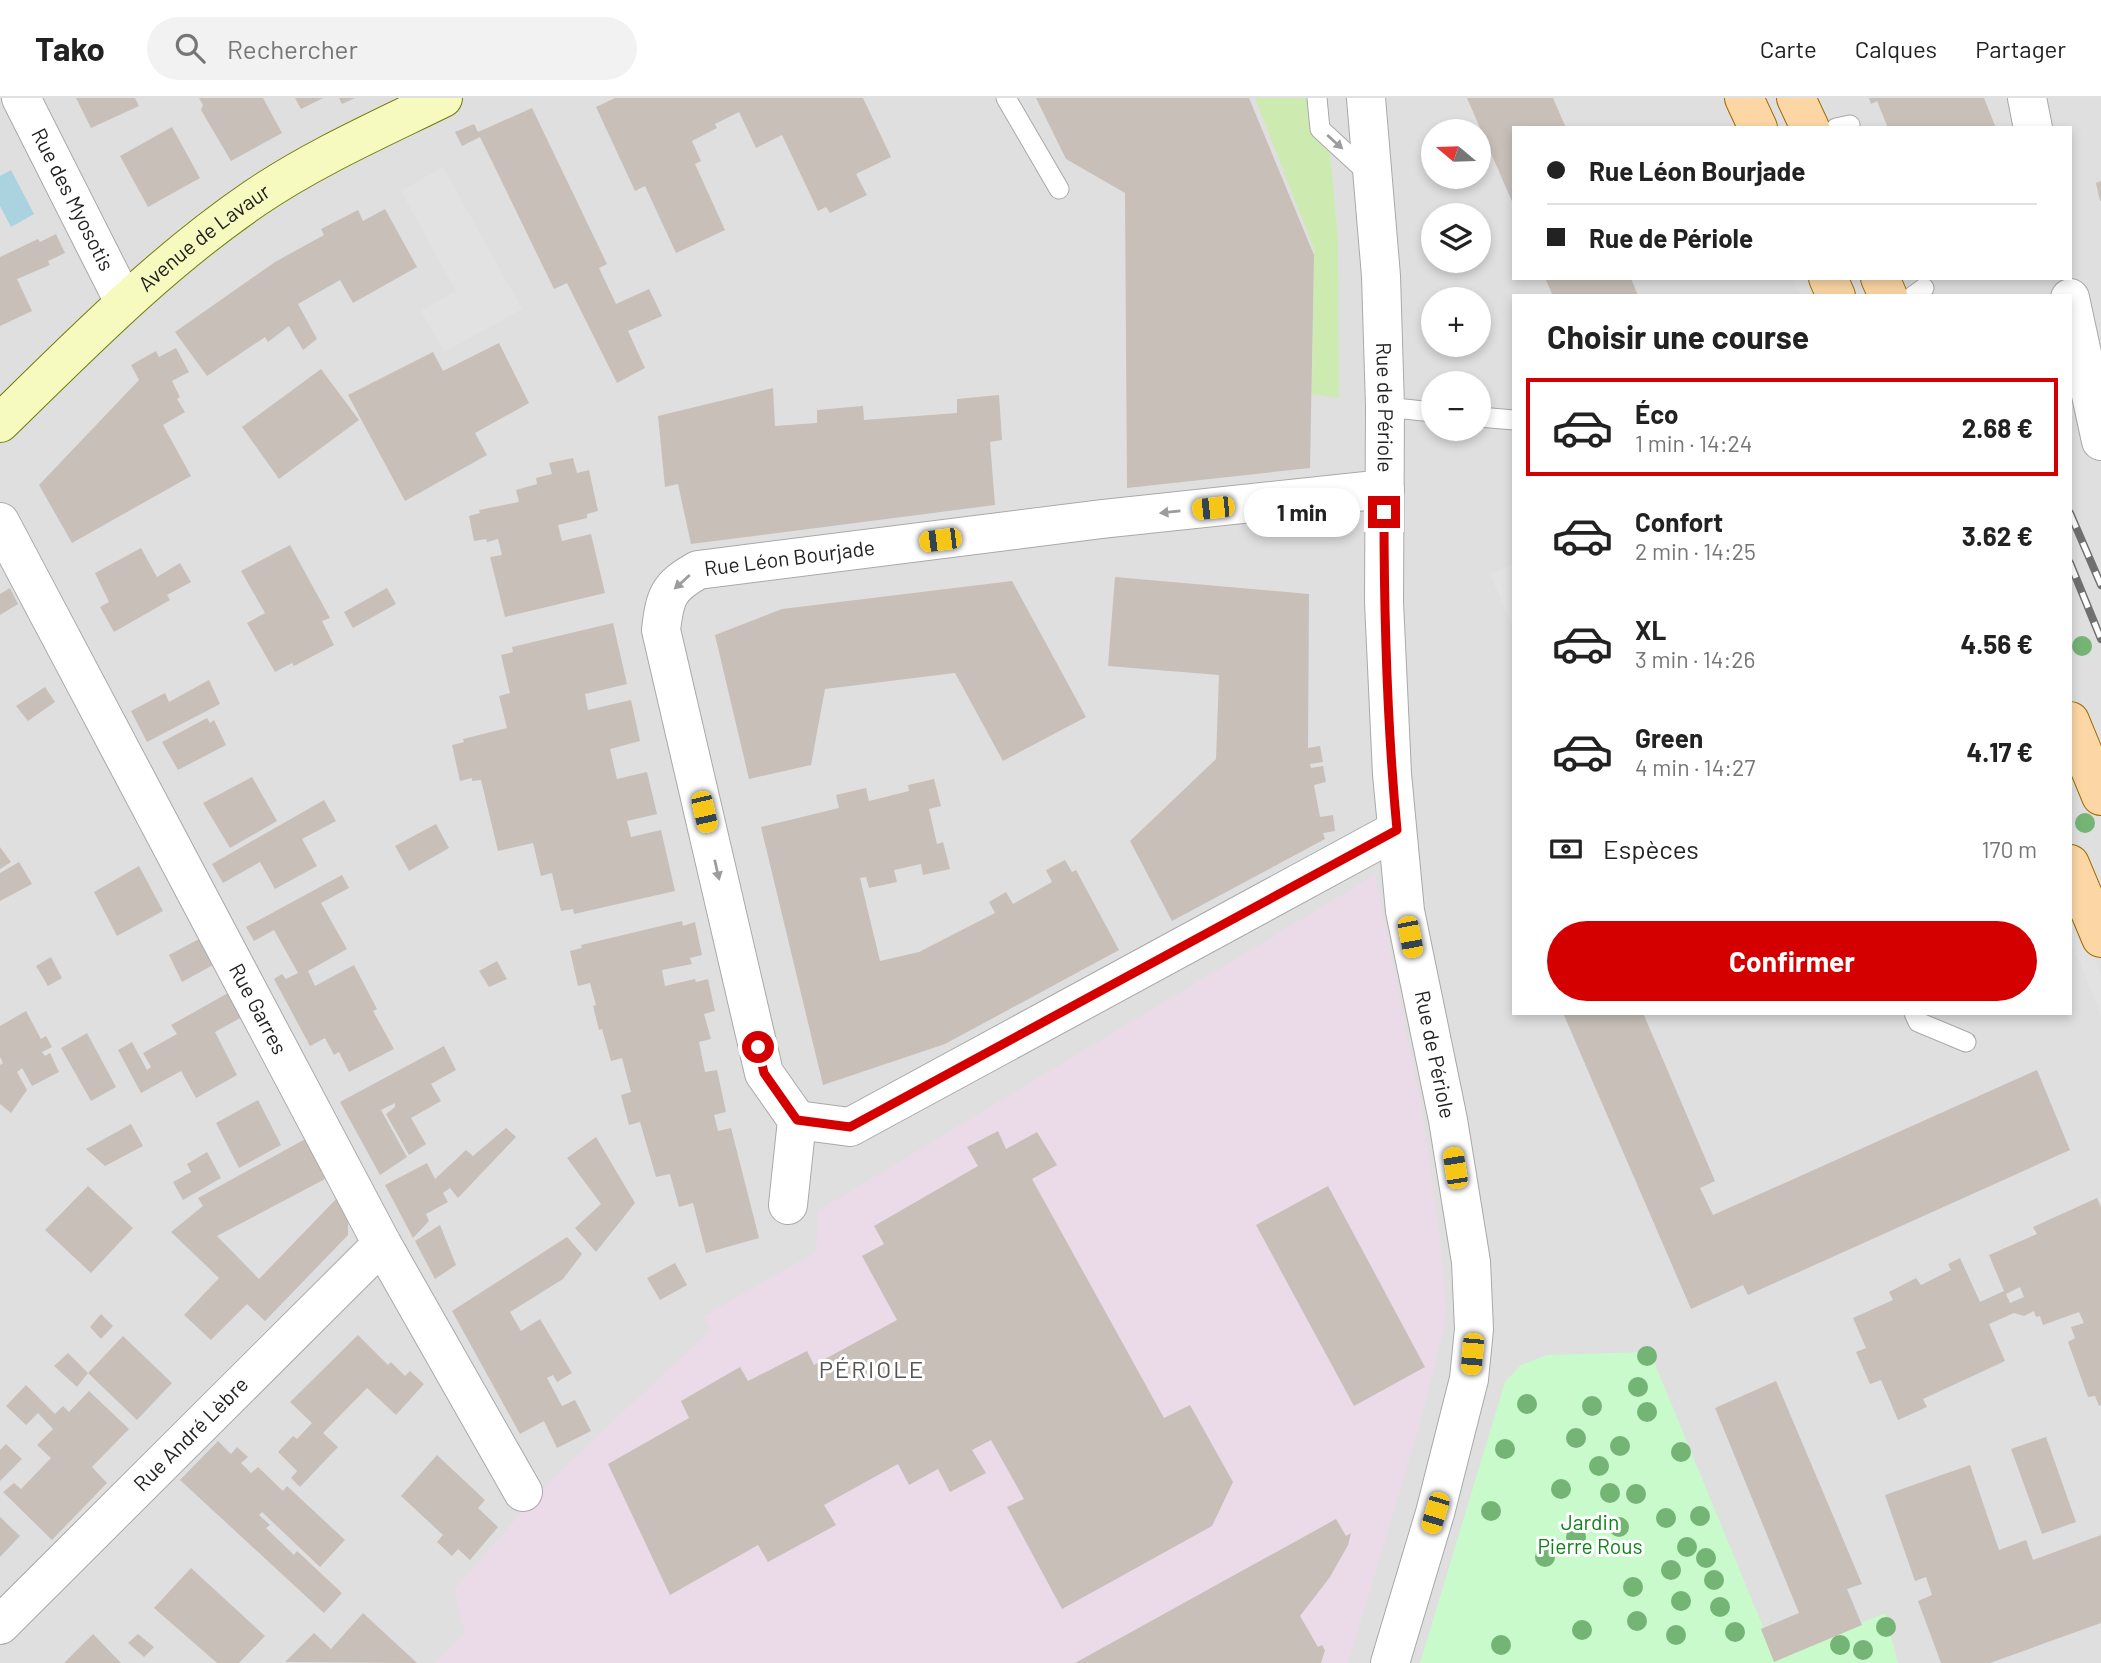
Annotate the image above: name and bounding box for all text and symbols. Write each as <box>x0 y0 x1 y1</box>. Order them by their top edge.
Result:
search box <box>147 17 637 80</box>
text: Tako <box>35 28 105 68</box>
icon: search <box>171 29 209 67</box>
text: Rechercher <box>227 33 358 64</box>
text: Carte <box>1760 34 1817 63</box>
text: Calques <box>1855 34 1937 63</box>
text: Partager <box>1975 34 2066 63</box>
north arrow <box>1421 119 1491 189</box>
map controls <box>1421 119 1491 441</box>
street label: Rue des Myosotis <box>27 124 120 275</box>
one-way arrow <box>1326 134 1343 150</box>
text: Rue Léon Bourjade <box>1589 155 1805 186</box>
street label: Avenue de Lavaur <box>133 178 274 296</box>
button: layers <box>1421 203 1491 273</box>
text: Rue de Périole <box>1589 222 1753 253</box>
button: + <box>1421 287 1491 357</box>
text: Choisir une course <box>1547 317 1809 355</box>
street label: Rue de Périole <box>1372 342 1399 472</box>
button: − <box>1421 371 1491 441</box>
icon: car <box>1551 396 1614 459</box>
text: Éco <box>1635 398 1678 429</box>
text: 2.68 € <box>1962 412 2033 443</box>
text: 1 min · 14:24 <box>1635 429 1752 457</box>
callout: 1 min <box>1244 488 1360 536</box>
car <box>1192 495 1235 521</box>
route end <box>1368 496 1400 528</box>
text: 1 min <box>1277 498 1327 526</box>
icon: car <box>1551 504 1614 567</box>
text: Confort <box>1635 506 1723 537</box>
one-way arrow <box>1159 507 1181 518</box>
text: 3.62 € <box>1962 520 2033 551</box>
car <box>918 527 963 553</box>
street label: Rue Léon Bourjade <box>703 534 876 580</box>
text: 2 min · 14:25 <box>1635 537 1756 565</box>
one-way arrow <box>673 574 690 590</box>
icon: car <box>1551 612 1614 675</box>
text: XL <box>1635 614 1666 645</box>
text: 4.56 € <box>1961 628 2033 659</box>
text: 3 min · 14:26 <box>1635 645 1755 673</box>
icon: car <box>1551 720 1614 783</box>
text: Green <box>1635 722 1703 753</box>
text: 4.17 € <box>1966 736 2033 767</box>
text: 4 min · 14:27 <box>1635 753 1755 781</box>
car <box>690 789 719 835</box>
icon: cash <box>1547 830 1585 868</box>
text: Espèces <box>1603 833 1699 864</box>
text: 170 m <box>1981 835 2037 863</box>
one-way arrow <box>711 859 722 881</box>
car <box>1396 914 1425 960</box>
button: Confirmer <box>1547 921 2037 1001</box>
street label: Rue Garres <box>225 959 293 1058</box>
street label: Rue de Périole <box>1411 988 1461 1120</box>
route start <box>742 1031 774 1063</box>
car <box>1442 1146 1469 1190</box>
car <box>1460 1332 1485 1376</box>
district label: PÉRIOLE <box>819 1354 925 1383</box>
street label: Rue André Lèbre <box>128 1371 252 1496</box>
car <box>1419 1490 1452 1536</box>
park label: Jardin Pierre Rous <box>1537 1509 1643 1558</box>

